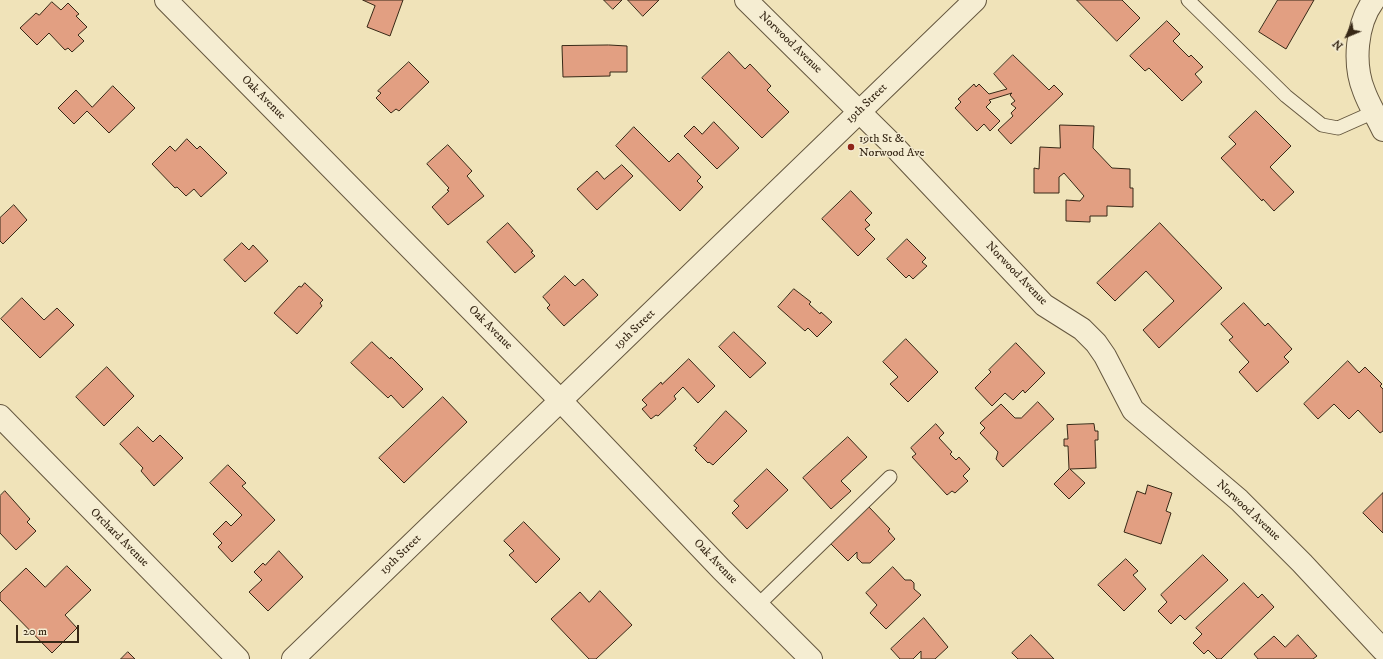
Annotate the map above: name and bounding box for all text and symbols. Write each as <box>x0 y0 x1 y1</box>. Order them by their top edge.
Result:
street label: Norwood Avenue <box>755 9 825 77</box>
north arrow <box>1327 16 1367 56</box>
text: N <box>1330 36 1347 52</box>
street label: Oak Avenue <box>238 73 288 123</box>
street label: 19th Street <box>843 81 891 127</box>
place label: 19th St & Norwood Ave <box>859 133 924 161</box>
marker: 19th St & Norwood Ave <box>846 142 856 152</box>
street label: Norwood Avenue <box>982 239 1050 309</box>
street label: Oak Avenue <box>465 303 515 353</box>
street label: 19th Street <box>611 307 659 353</box>
street label: Norwood Avenue <box>1213 478 1283 544</box>
street label: Orchard Avenue <box>87 506 151 570</box>
street label: 19th Street <box>377 532 425 578</box>
street label: Oak Avenue <box>690 537 740 587</box>
scale bar <box>18 617 81 643</box>
text: 20 m <box>23 624 47 639</box>

